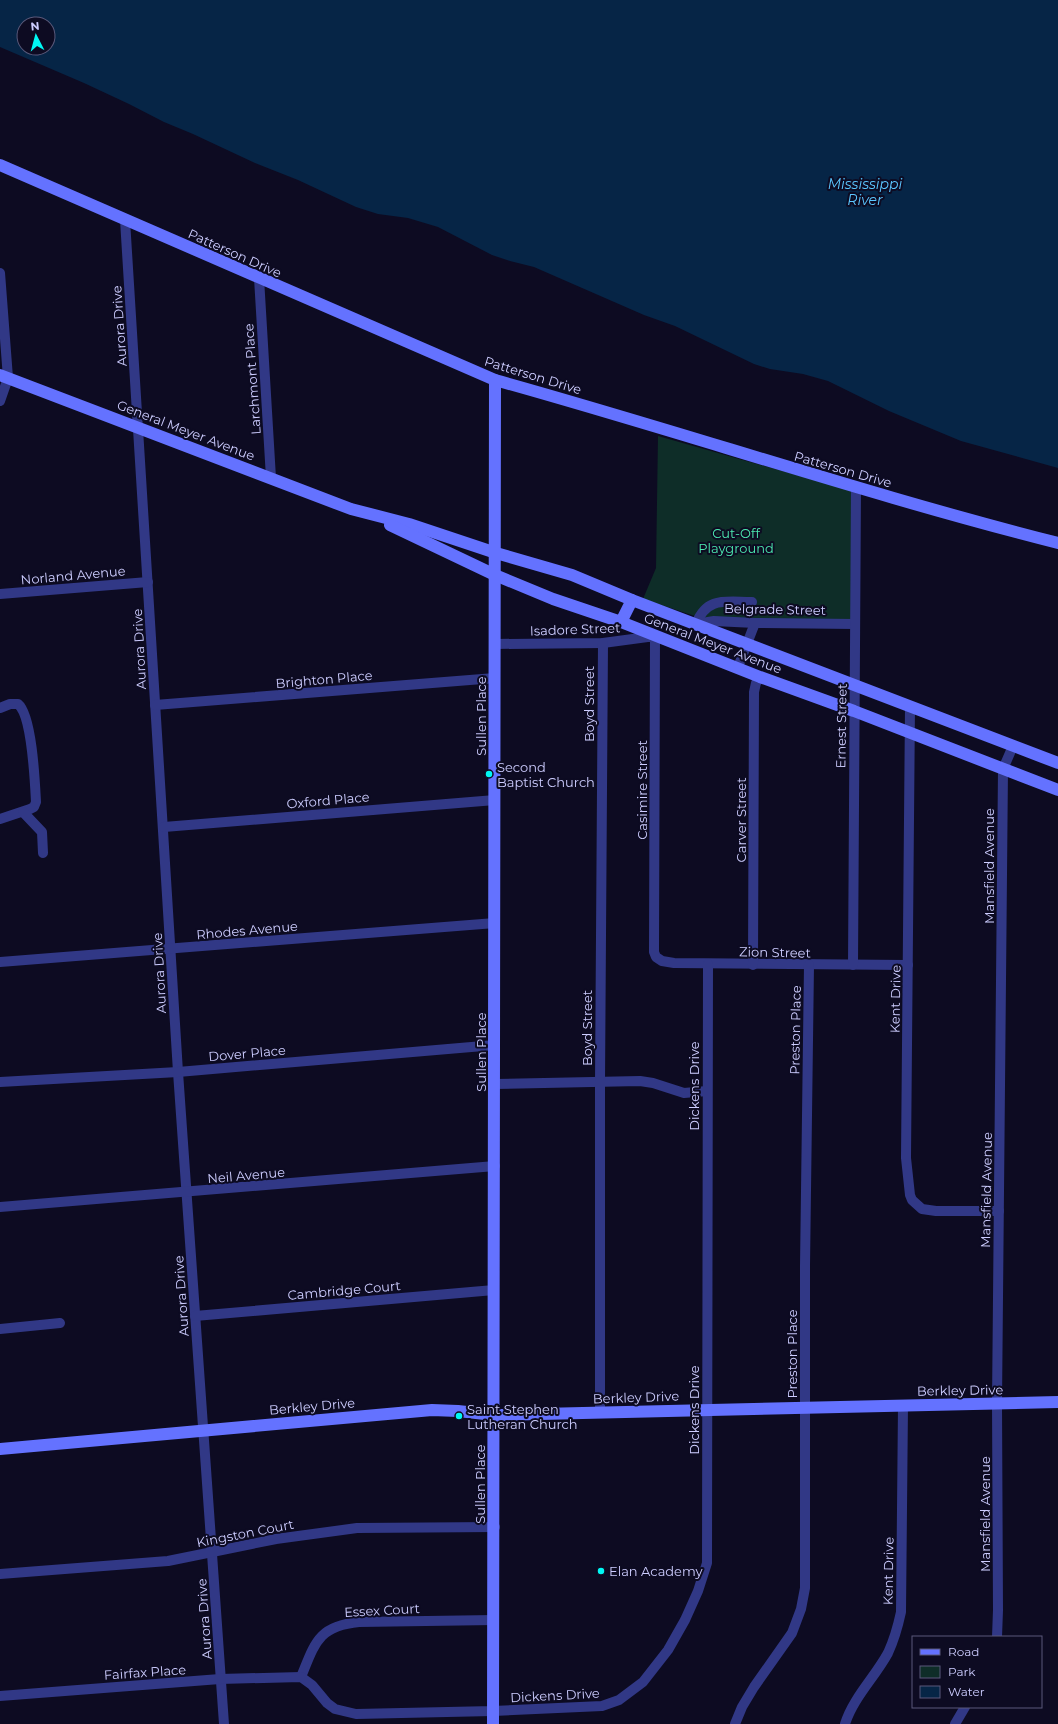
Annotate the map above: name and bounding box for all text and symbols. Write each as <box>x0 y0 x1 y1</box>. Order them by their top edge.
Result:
north arrow <box>16 16 56 56</box>
text: N <box>30 19 40 33</box>
water label: Mississippi River <box>828 175 903 209</box>
street label: Patterson Drive <box>186 225 284 281</box>
street label: Aurora Drive <box>108 285 130 367</box>
street label: Larchmont Place <box>240 323 264 435</box>
street label: Patterson Drive <box>483 353 584 397</box>
street label: General Meyer Avenue <box>115 396 257 464</box>
street label: Patterson Drive <box>792 447 894 491</box>
park label: Cut-Off Playground <box>698 525 774 556</box>
street label: Norland Avenue <box>20 562 126 588</box>
street label: Belgrade Street <box>724 600 826 618</box>
street label: Aurora Drive <box>129 608 149 690</box>
street label: General Meyer Avenue <box>642 609 784 677</box>
street label: Isadore Street <box>529 619 621 639</box>
street label: Boyd Street <box>581 666 597 742</box>
street label: Brighton Place <box>275 667 373 691</box>
street label: Sullen Place <box>473 676 489 756</box>
street label: Ernest Street <box>832 683 850 769</box>
street label: Casimire Street <box>634 740 650 840</box>
place label: Second Baptist Church <box>497 759 595 790</box>
marker: Second Baptist Church <box>484 769 494 779</box>
street label: Carver Street <box>733 778 749 862</box>
street label: Oxford Place <box>286 788 370 812</box>
street label: Mansfield Avenue <box>981 808 997 924</box>
street label: Rhodes Avenue <box>196 918 299 942</box>
street label: Aurora Drive <box>149 932 169 1014</box>
street label: Zion Street <box>739 943 811 961</box>
street label: Kent Drive <box>886 965 904 1033</box>
street label: Preston Place <box>786 985 804 1075</box>
street label: Boyd Street <box>579 990 595 1066</box>
street label: Sullen Place <box>473 1012 489 1092</box>
street label: Dickens Drive <box>686 1041 702 1131</box>
street label: Dover Place <box>208 1042 286 1064</box>
street label: Mansfield Avenue <box>977 1132 995 1248</box>
street label: Neil Avenue <box>207 1164 286 1186</box>
street label: Aurora Drive <box>170 1255 192 1337</box>
street label: Cambridge Court <box>287 1277 401 1303</box>
street label: Preston Place <box>784 1309 800 1399</box>
street label: Dickens Drive <box>686 1365 702 1455</box>
street label: Berkley Drive <box>917 1381 1003 1399</box>
street label: Berkley Drive <box>593 1387 680 1407</box>
street label: Berkley Drive <box>268 1394 356 1418</box>
place label: Saint Stephen Lutheran Church <box>467 1401 578 1432</box>
marker: Saint Stephen Lutheran Church <box>454 1411 464 1421</box>
street label: Sullen Place <box>472 1444 488 1524</box>
street label: Mansfield Avenue <box>977 1456 993 1572</box>
street label: Kingston Court <box>195 1516 295 1550</box>
street label: Kent Drive <box>879 1537 897 1605</box>
place label: Elan Academy <box>609 1563 704 1579</box>
marker: Elan Academy <box>596 1566 606 1576</box>
street label: Aurora Drive <box>193 1578 215 1660</box>
street label: Essex Court <box>344 1600 420 1620</box>
legend <box>912 1636 1042 1708</box>
text: Road <box>948 1644 979 1659</box>
street label: Fairfax Place <box>103 1661 187 1683</box>
text: Park <box>948 1664 976 1679</box>
text: Water <box>948 1684 985 1699</box>
street label: Dickens Drive <box>510 1685 600 1705</box>

